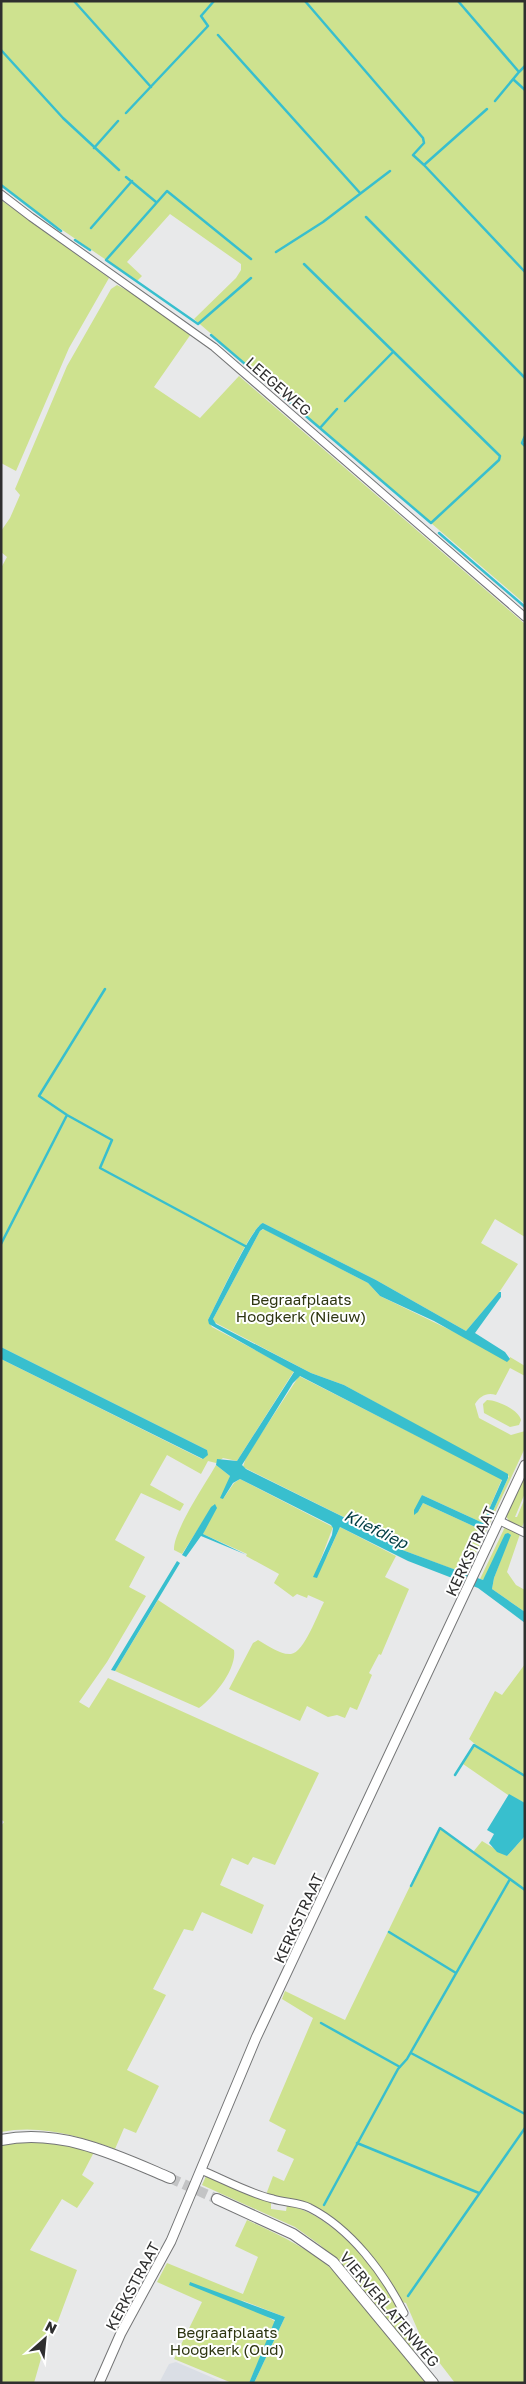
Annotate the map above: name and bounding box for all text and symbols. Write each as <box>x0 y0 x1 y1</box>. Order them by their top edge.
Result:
street label: LEEGEWEG <box>243 353 315 419</box>
park label: Begraafplaats Hoogkerk (Nieuw) <box>236 1290 366 1325</box>
street label: KERKSTRAAT <box>441 1503 499 1599</box>
water label: Kliefdiep <box>341 1505 412 1553</box>
street label: KERKSTRAAT <box>269 1870 327 1966</box>
street label: KERKSTRAAT <box>101 2239 163 2333</box>
street label: VIERVERLATENWEG <box>337 2248 443 2370</box>
north arrow <box>20 2314 70 2364</box>
text: N <box>43 2317 60 2337</box>
park label: Begraafplaats Hoogkerk (Oud) <box>170 2323 284 2358</box>

